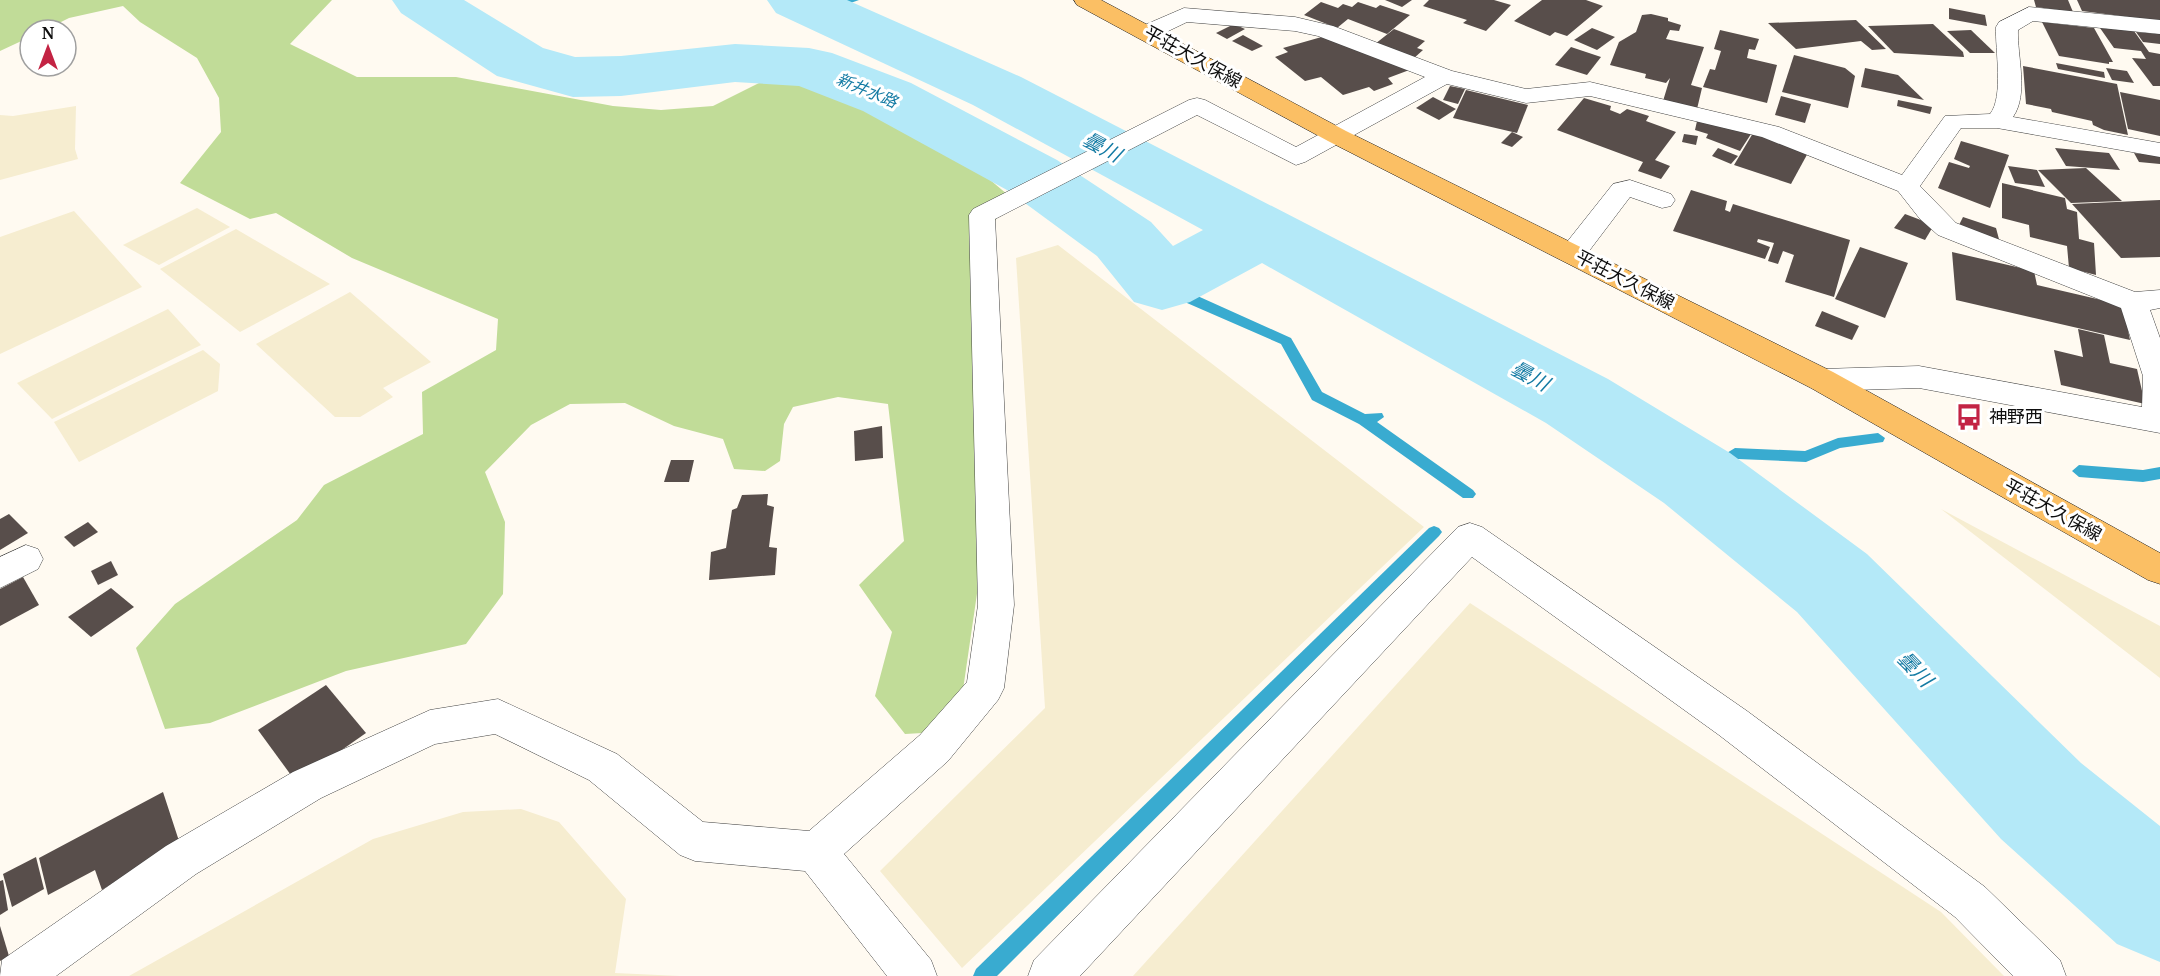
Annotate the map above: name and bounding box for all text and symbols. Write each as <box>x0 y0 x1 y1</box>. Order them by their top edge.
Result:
north arrow <box>18 18 78 78</box>
street label: 平荘大久保線 <box>1140 19 1247 93</box>
text: N <box>42 22 55 44</box>
water label: 新井水路 <box>833 67 903 113</box>
water label: 曇川 <box>1078 125 1128 169</box>
street label: 平荘大久保線 <box>1572 244 1679 314</box>
water label: 曇川 <box>1506 354 1556 398</box>
bus stop icon: 神野西 <box>1954 402 1984 432</box>
place label: 神野西 <box>1989 404 2043 428</box>
street label: 平荘大久保線 <box>2000 472 2107 546</box>
water label: 曇川 <box>1892 645 1940 694</box>

